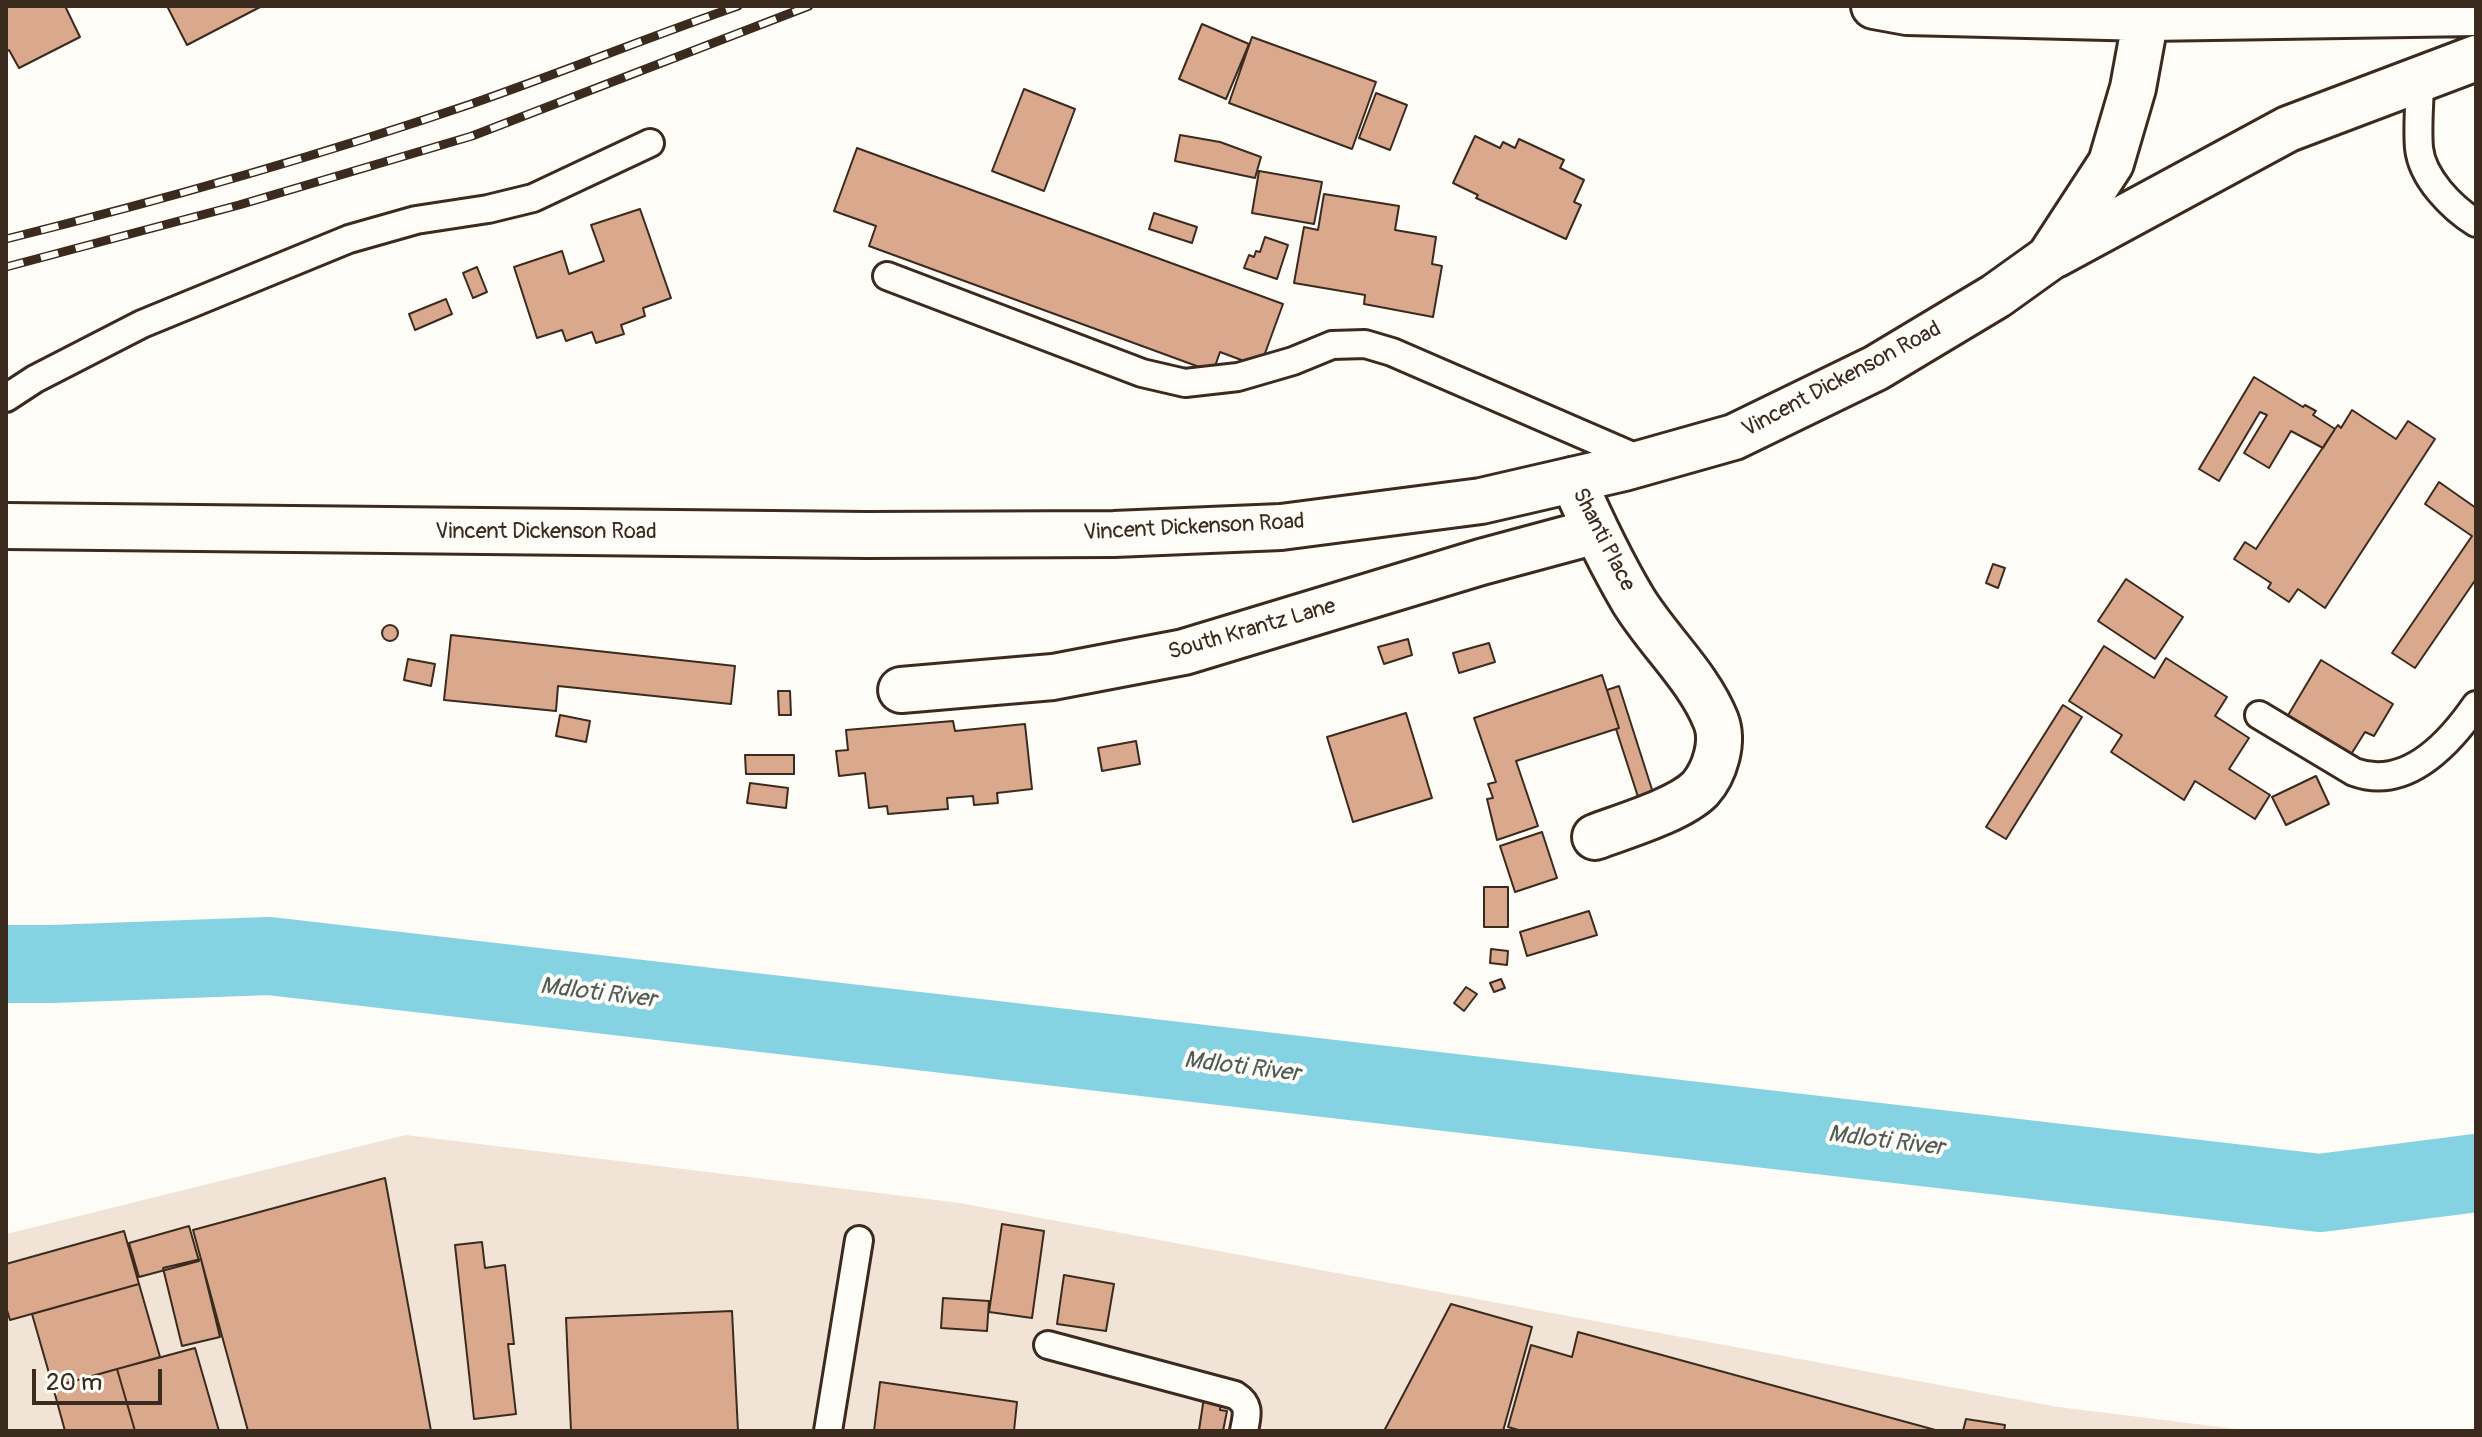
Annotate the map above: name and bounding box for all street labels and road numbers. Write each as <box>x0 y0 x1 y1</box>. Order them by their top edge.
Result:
street label: Vincent Dickenson Road <box>1738 316 1946 444</box>
street label: Shanti Place <box>1566 484 1640 596</box>
street label: Vincent Dickenson Road <box>1083 509 1305 547</box>
street label: Vincent Dickenson Road <box>435 519 657 545</box>
street label: South Krantz Lane <box>1165 593 1339 667</box>

